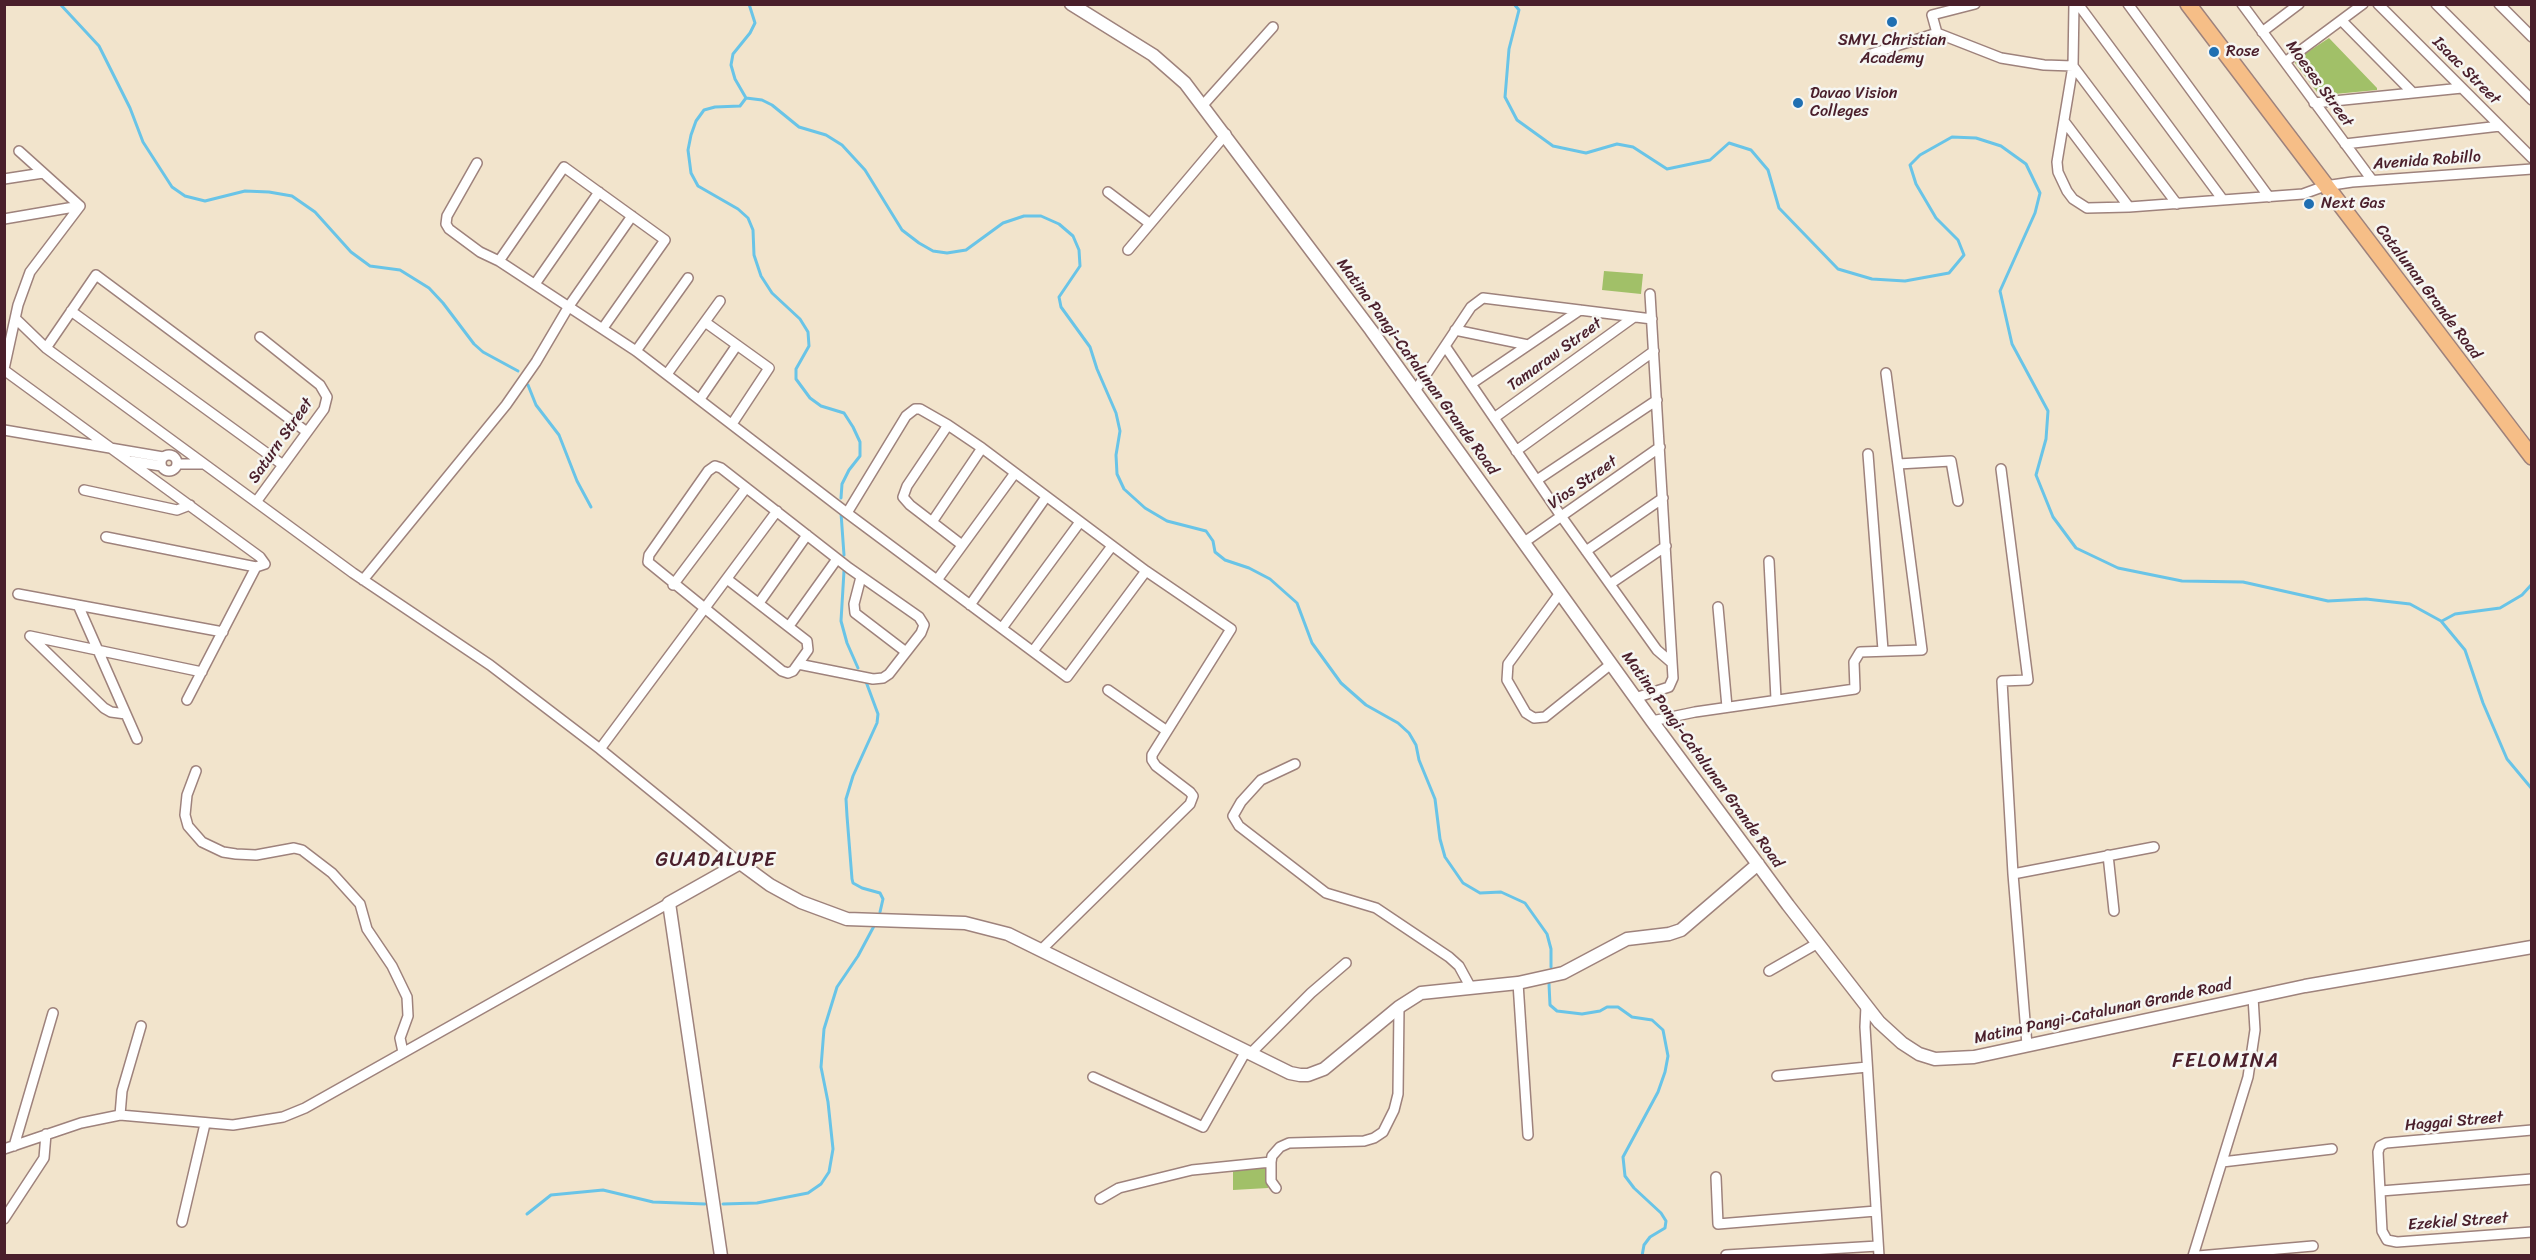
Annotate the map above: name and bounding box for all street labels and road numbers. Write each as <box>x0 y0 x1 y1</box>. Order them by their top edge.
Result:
street label: Isaac Street <box>2428 33 2504 109</box>
street label: Moeses Street <box>2281 37 2357 131</box>
street label: Avenida Robillo <box>2373 148 2481 174</box>
street label: Catalunan Grande Road <box>2371 221 2485 363</box>
street label: Matina Pangi-Catalunan Grande Road <box>1332 255 1502 479</box>
street label: Tamaraw Street <box>1504 314 1606 396</box>
street label: Saturn Street <box>245 395 317 487</box>
street label: Vios Street <box>1545 452 1621 514</box>
street label: Matina Pangi-Catalunan Grande Road <box>1617 648 1787 872</box>
street label: Matina Pangi-Catalunan Grande Road <box>1972 975 2234 1049</box>
street label: Haggai Street <box>2404 1108 2504 1136</box>
street label: Ezekiel Street <box>2407 1209 2509 1235</box>

